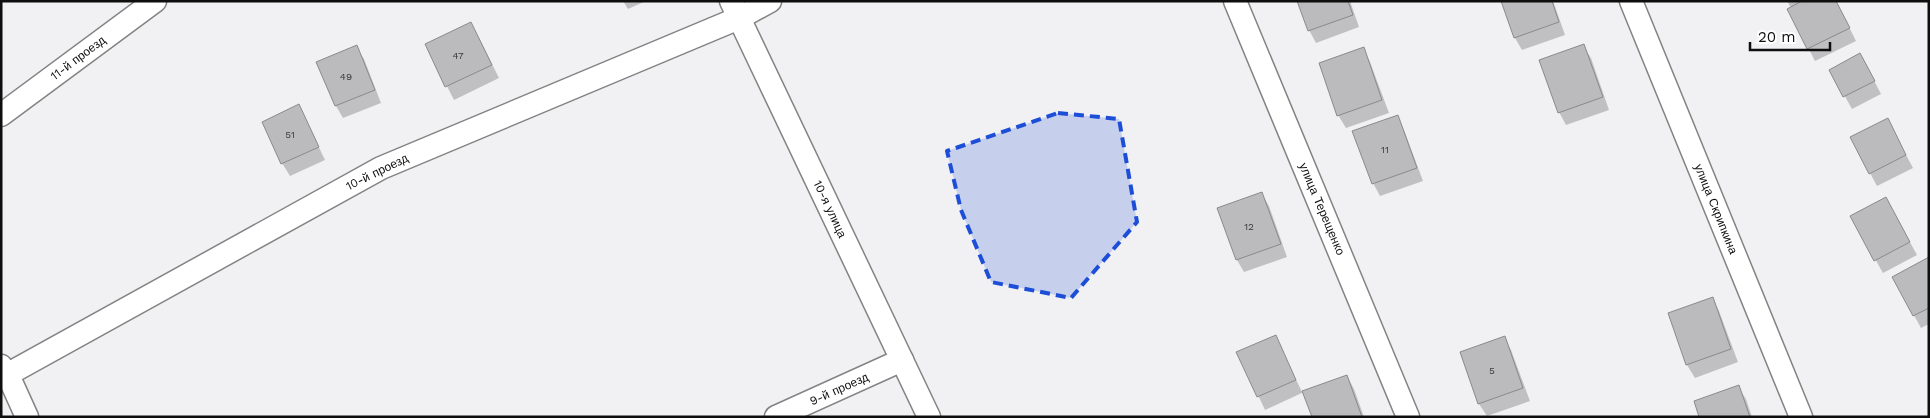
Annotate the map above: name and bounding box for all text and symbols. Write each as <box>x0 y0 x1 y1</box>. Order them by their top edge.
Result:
scale bar <box>1750 20 1830 52</box>
text: 20 m <box>1758 28 1796 46</box>
street label: 11-й проезд <box>48 33 108 83</box>
house number: 47 <box>452 50 464 61</box>
house number: 49 <box>340 71 352 82</box>
house number: 51 <box>285 129 295 140</box>
house number: 11 <box>1381 144 1389 155</box>
street label: 10-й проезд <box>344 151 410 193</box>
street label: улица Терещенко <box>1296 161 1348 258</box>
street label: улица Скрипкина <box>1692 162 1741 256</box>
street label: 10-я улица <box>811 178 850 240</box>
house number: 12 <box>1244 221 1254 232</box>
house number: 5 <box>1489 365 1495 376</box>
street label: 9-й проезд <box>807 370 871 408</box>

